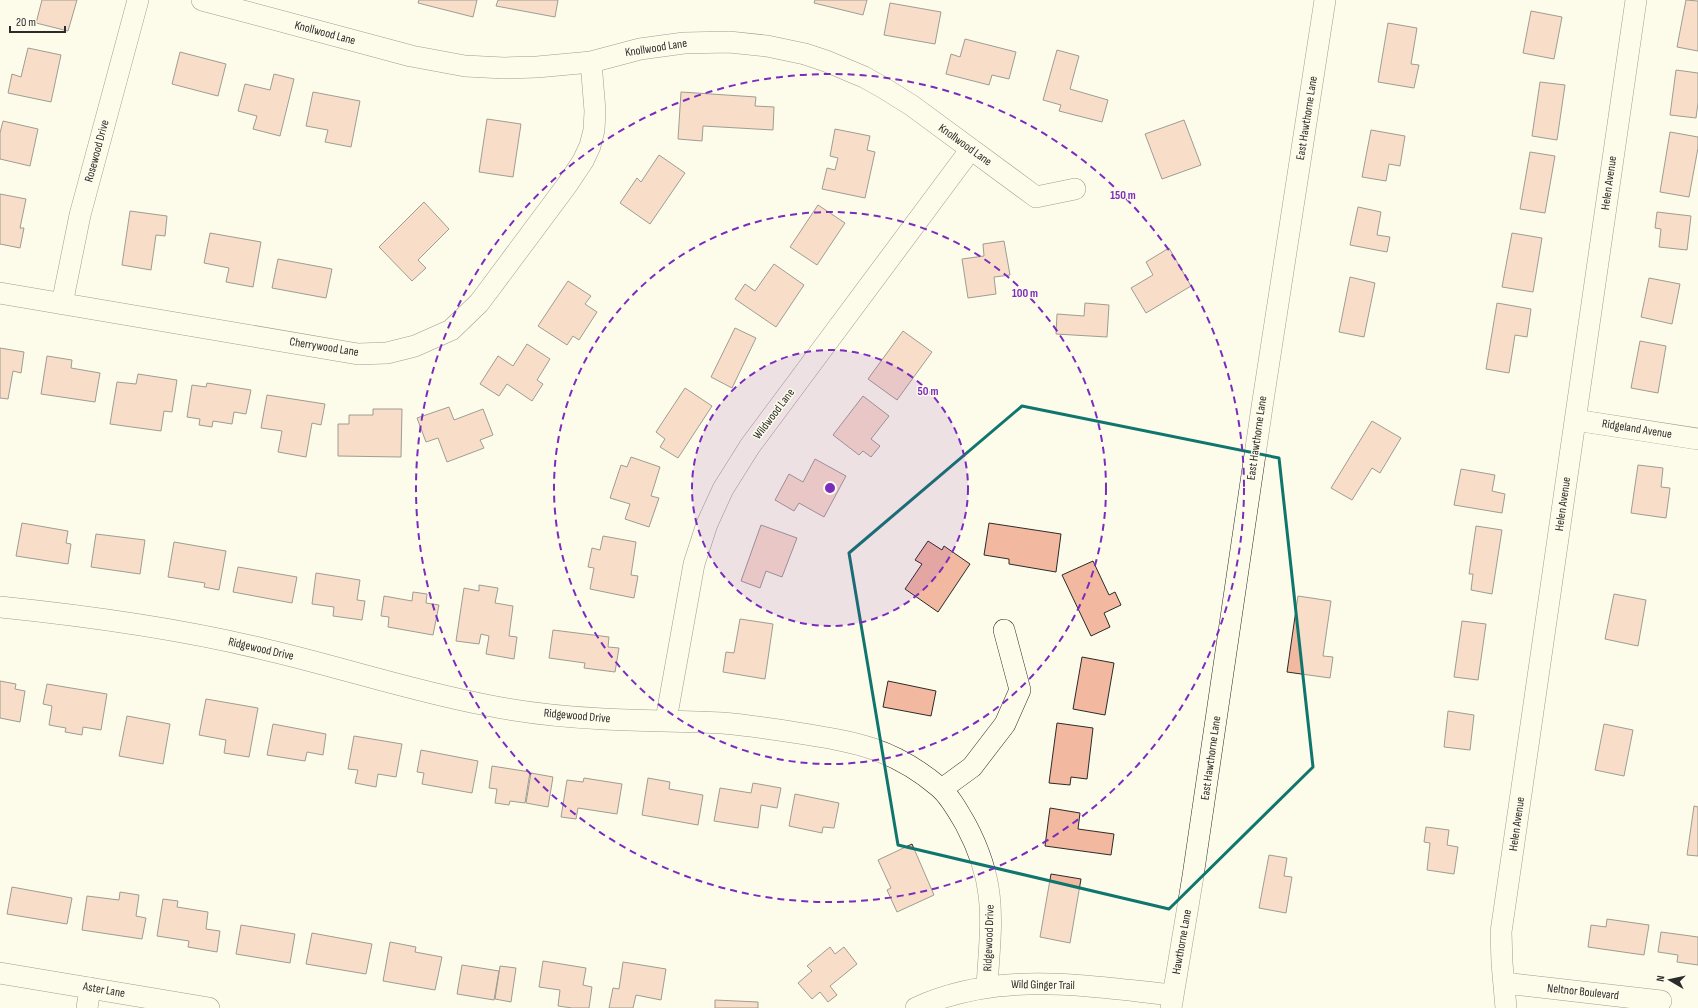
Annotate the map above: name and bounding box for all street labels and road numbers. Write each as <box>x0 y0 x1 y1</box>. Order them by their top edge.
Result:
street label: Knollwood Lane <box>293 18 357 48</box>
street label: Knollwood Lane <box>624 36 688 60</box>
street label: East Hawthorne Lane <box>1293 75 1321 161</box>
street label: Rosewood Drive <box>81 118 113 184</box>
street label: Knollwood Lane <box>935 121 995 170</box>
street label: Helen Avenue <box>1598 155 1620 211</box>
street label: Cherrywood Lane <box>288 334 360 360</box>
street label: Wildwood Lane <box>750 385 798 442</box>
street label: East Hawthorne Lane <box>1244 395 1270 481</box>
street label: Ridgeland Avenue <box>1601 416 1673 442</box>
street label: Helen Avenue <box>1552 476 1574 532</box>
street label: Ridgewood Drive <box>227 634 295 664</box>
street label: Ridgewood Drive <box>543 706 611 726</box>
street label: East Hawthorne Lane <box>1198 715 1224 801</box>
street label: Helen Avenue <box>1506 796 1528 852</box>
street label: Ridgewood Drive <box>980 904 998 972</box>
street label: Hawthorne Lane <box>1169 908 1195 976</box>
street label: Wild Ginger Trail <box>1011 977 1075 993</box>
street label: Aster Lane <box>81 979 126 1001</box>
street label: Neltnor Boulevard <box>1546 981 1620 1003</box>

